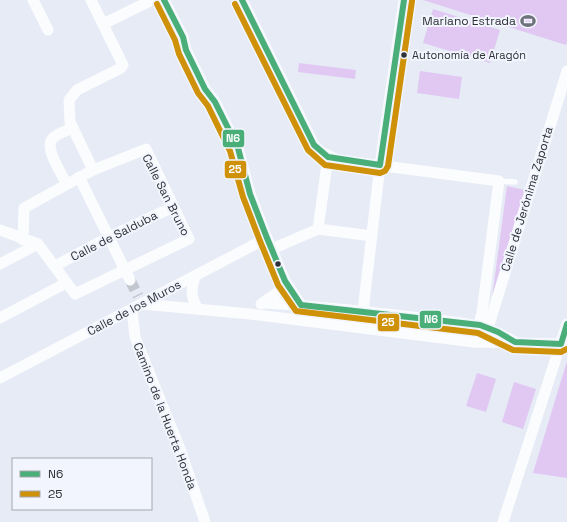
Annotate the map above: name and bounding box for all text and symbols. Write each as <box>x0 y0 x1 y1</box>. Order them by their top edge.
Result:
sports icon: Mariano Estrada <box>519 12 537 30</box>
place label: Mariano Estrada <box>422 13 516 29</box>
place label: Autonomía de Aragón <box>412 48 526 62</box>
marker: Autonomía de Aragón <box>399 50 409 60</box>
street label: Calle de Jerónima Zaporta <box>497 125 557 273</box>
line badge: N6 <box>222 129 245 148</box>
text: N6 <box>226 131 240 145</box>
street label: Calle San Bruno <box>138 151 194 239</box>
line badge: 25 <box>224 160 247 179</box>
text: 25 <box>228 162 242 176</box>
street label: Calle de Salduba <box>68 207 160 265</box>
unlabelled marker <box>273 259 283 269</box>
street label: Calle de los Muros <box>84 276 184 340</box>
line badge: N6 <box>419 310 442 329</box>
text: N6 <box>424 312 438 326</box>
line badge: 25 <box>377 313 400 332</box>
text: 25 <box>381 315 395 329</box>
street label: Camino de la Huerta Honda <box>130 340 200 492</box>
legend <box>12 458 152 510</box>
text: N6 <box>48 466 63 482</box>
text: 25 <box>48 486 62 502</box>

